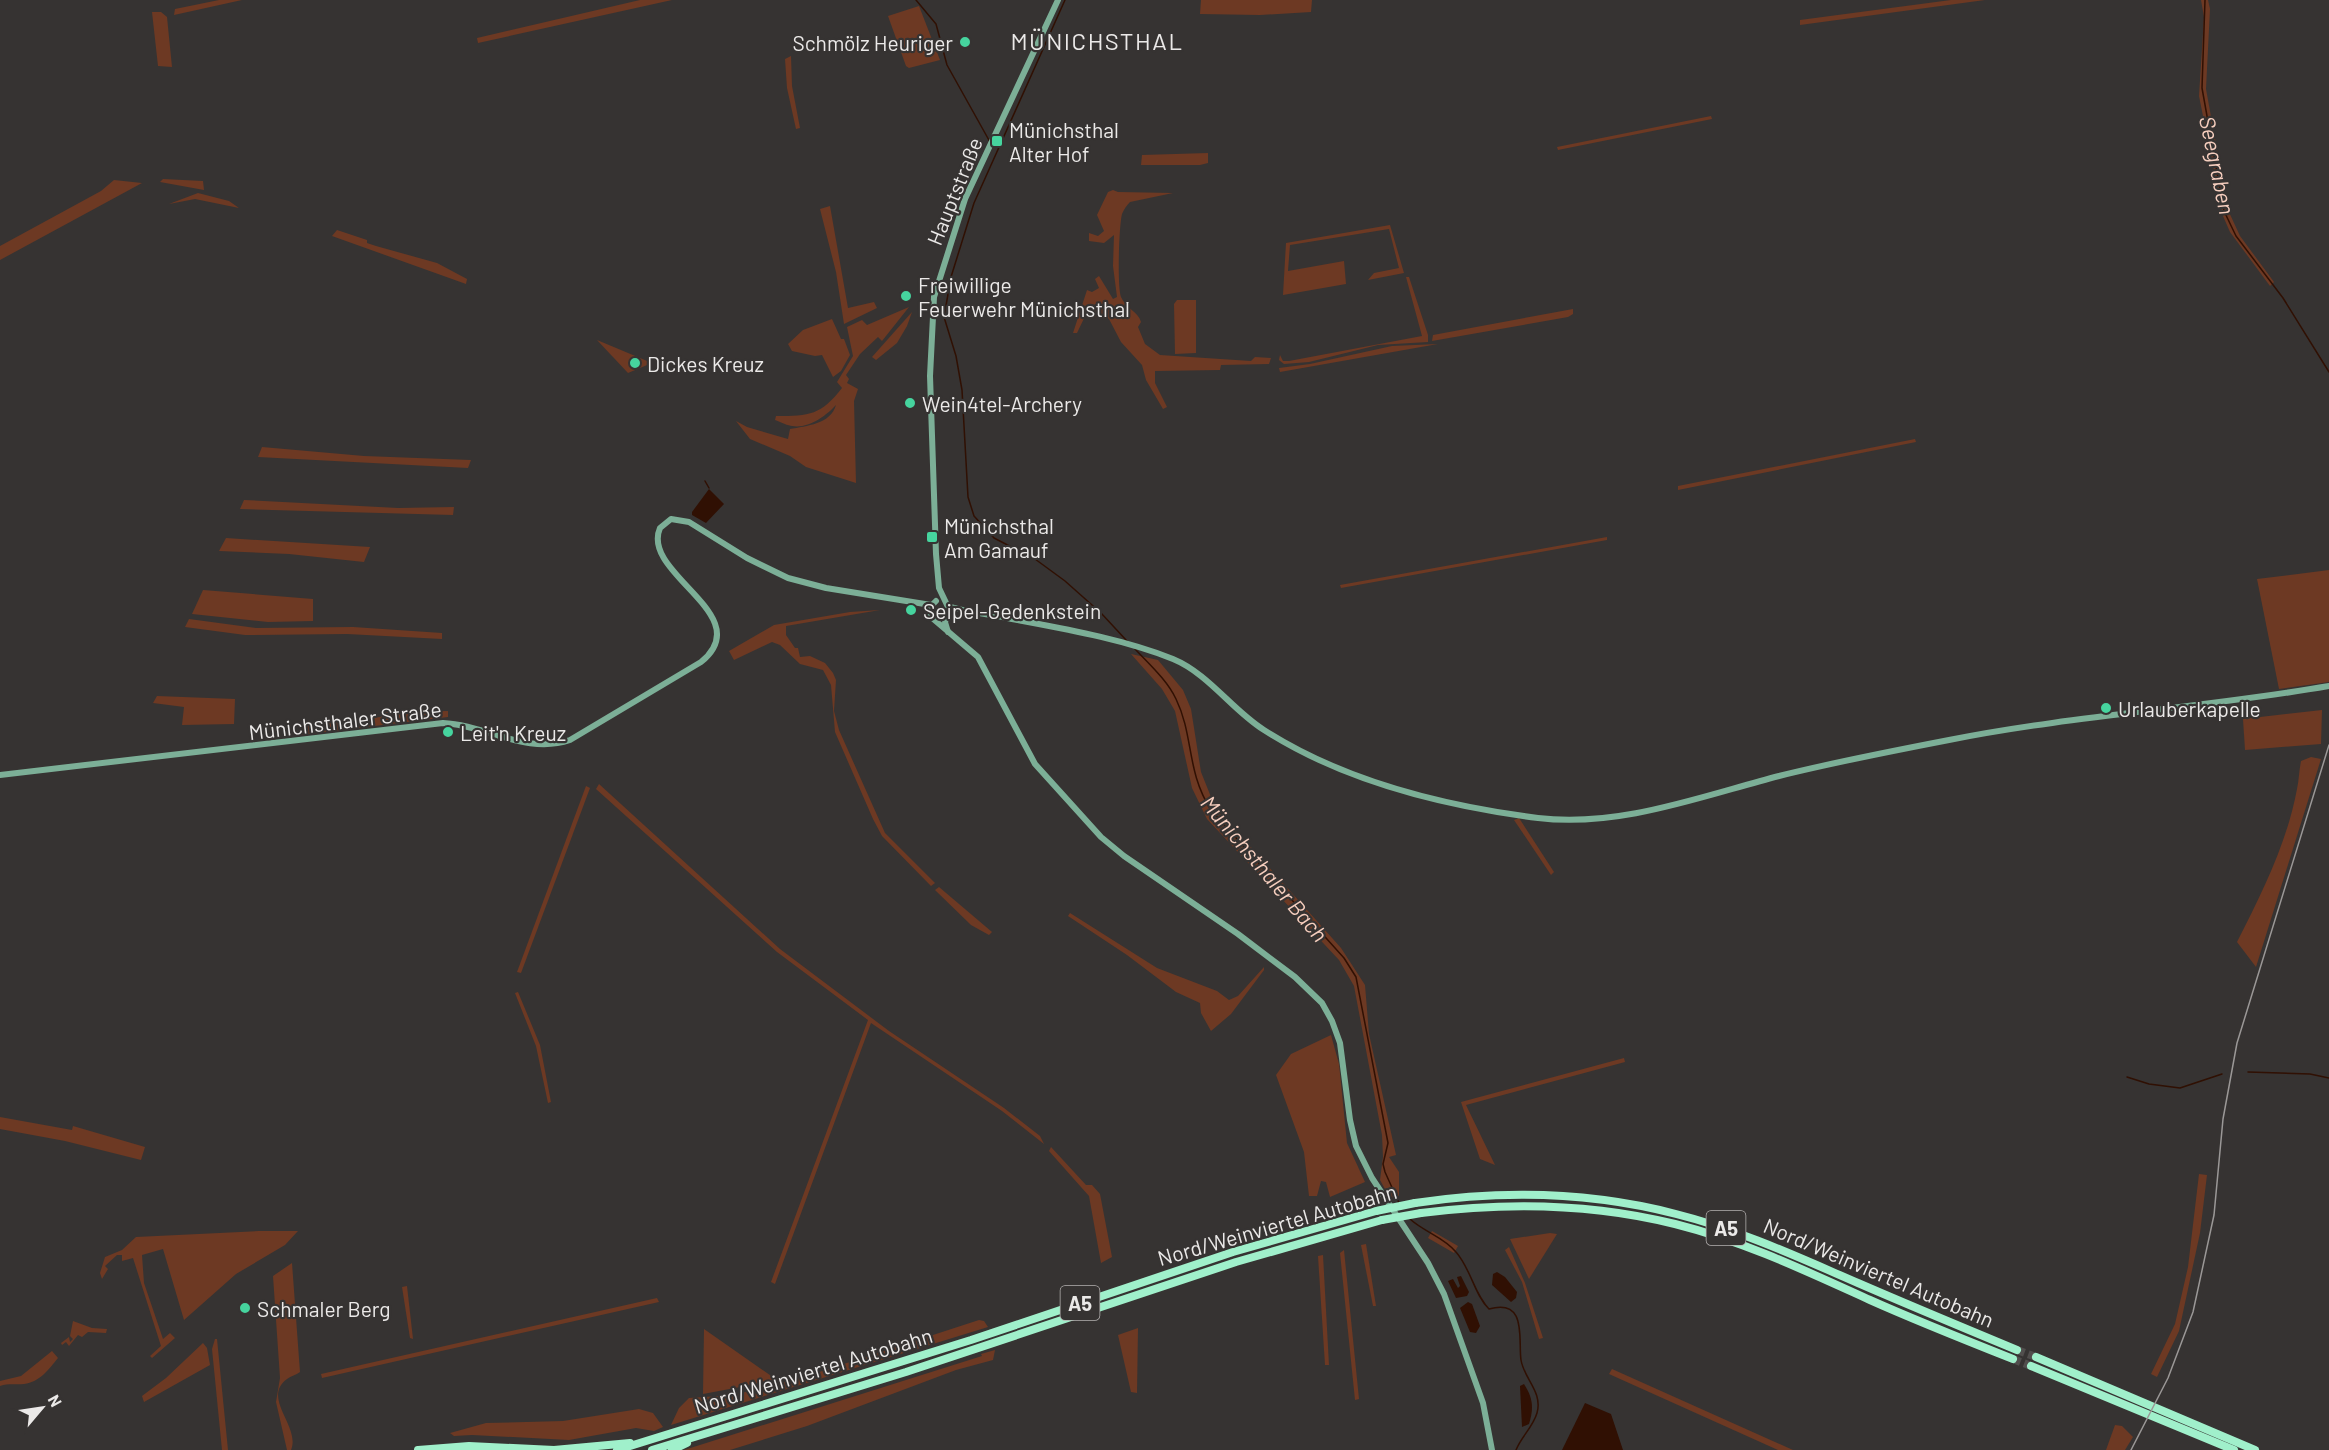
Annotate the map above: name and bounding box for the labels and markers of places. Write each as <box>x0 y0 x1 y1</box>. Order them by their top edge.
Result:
place label: Schmölz Heuriger <box>792 30 953 55</box>
marker: Schmölz Heuriger <box>958 35 972 49</box>
place label: Münichsthal Alter Hof <box>1009 117 1119 166</box>
marker: Münichsthal Alter Hof <box>990 134 1004 148</box>
place label: Freiwillige Feuerwehr Münichsthal <box>918 272 1130 321</box>
marker: Freiwillige Feuerwehr Münichsthal <box>899 289 913 303</box>
place label: Dickes Kreuz <box>647 351 764 376</box>
marker: Dickes Kreuz <box>628 356 642 370</box>
place label: Wein4tel-Archery <box>922 391 1082 416</box>
marker: Wein4tel-Archery <box>903 396 917 410</box>
place label: Münichsthal Am Gamauf <box>944 513 1054 562</box>
marker: Münichsthal Am Gamauf <box>925 530 939 544</box>
place label: Seipel-Gedenkstein <box>923 598 1101 623</box>
marker: Seipel-Gedenkstein <box>904 603 918 617</box>
place label: Urlauberkapelle <box>2118 696 2261 721</box>
marker: Urlauberkapelle <box>2099 701 2113 715</box>
place label: Leit'n Kreuz <box>460 720 566 745</box>
marker: Leit'n Kreuz <box>441 725 455 739</box>
place label: Schmaler Berg <box>257 1296 390 1321</box>
marker: Schmaler Berg <box>238 1301 252 1315</box>

